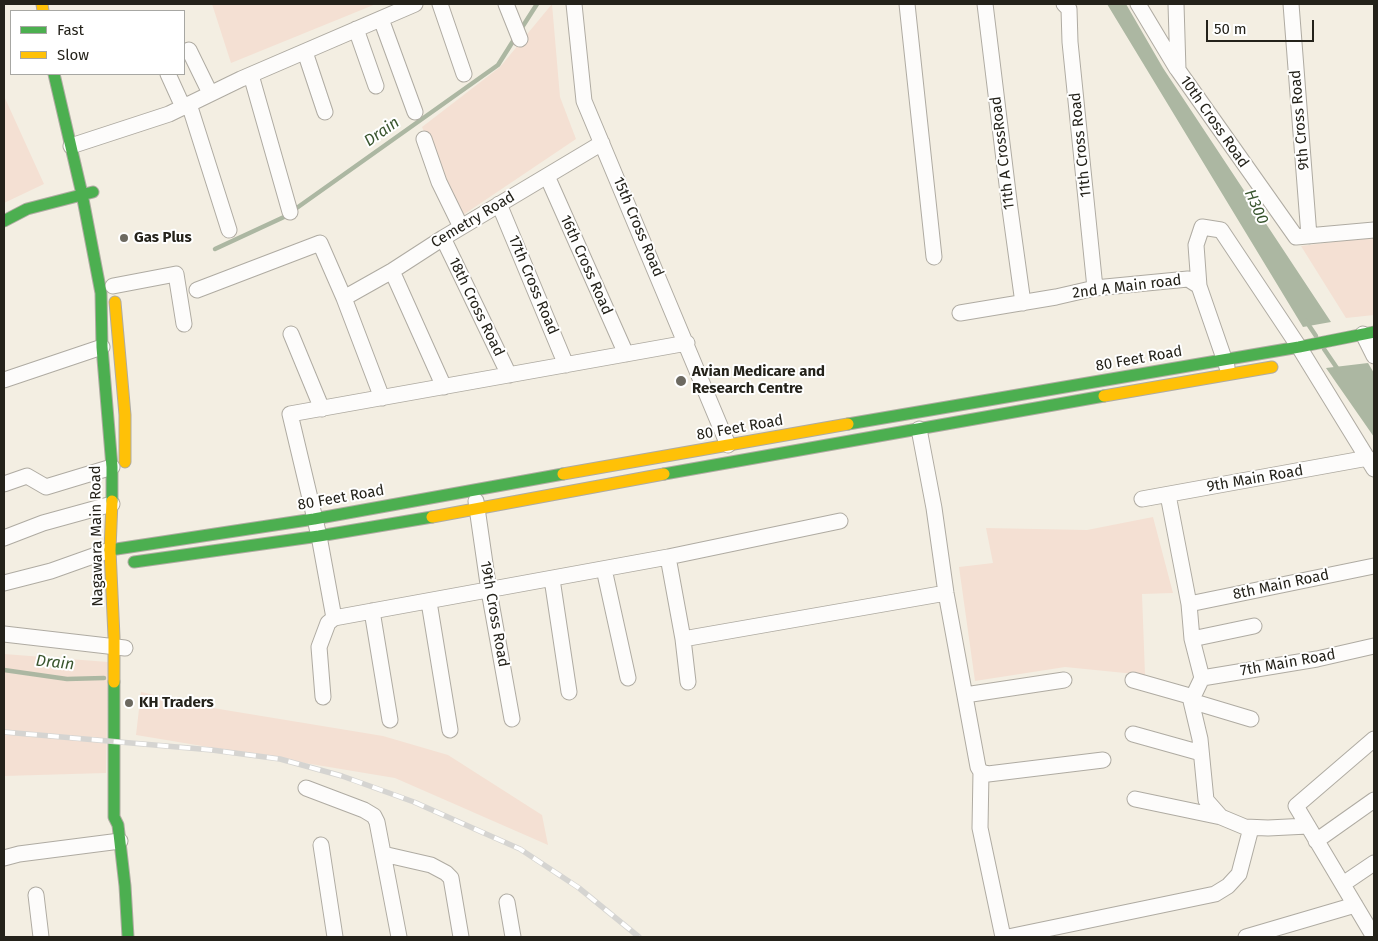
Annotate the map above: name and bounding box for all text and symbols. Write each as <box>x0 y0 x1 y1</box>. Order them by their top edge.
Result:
legend <box>10 10 185 75</box>
scale bar <box>1208 10 1316 42</box>
text: 50 m <box>1214 20 1247 38</box>
text: Fast <box>57 21 84 39</box>
text: Slow <box>57 46 89 64</box>
street label: 9th Cross Road <box>1287 69 1313 171</box>
street label: 10th Cross Road <box>1176 73 1252 171</box>
street label: 11th Cross Road <box>1067 92 1095 198</box>
street label: 11th A CrossRoad <box>987 95 1019 211</box>
water label: Drain <box>361 113 403 151</box>
street label: 15th Cross Road <box>609 174 667 280</box>
water label: H300 <box>1240 186 1272 228</box>
street label: Cemetry Road <box>428 188 518 252</box>
street label: 16th Cross Road <box>556 212 616 318</box>
place label: Gas Plus <box>134 229 192 247</box>
marker: Gas Plus <box>118 232 130 244</box>
street label: 17th Cross Road <box>504 233 562 337</box>
street label: 18th Cross Road <box>444 255 508 359</box>
street label: 2nd A Main road <box>1071 271 1183 303</box>
street label: 80 Feet Road <box>1094 343 1184 375</box>
place label: Avian Medicare and Research Centre <box>692 363 825 398</box>
marker: Avian Medicare and Research Centre <box>674 374 688 388</box>
street label: 80 Feet Road <box>695 412 785 444</box>
street label: 9th Main Road <box>1205 462 1305 496</box>
street label: Nagawara Main Road <box>87 465 107 607</box>
street label: 80 Feet Road <box>296 482 386 514</box>
street label: 19th Cross Road <box>476 560 512 668</box>
street label: 8th Main Road <box>1231 566 1331 604</box>
street label: 7th Main Road <box>1239 646 1337 680</box>
water label: Drain <box>35 651 75 675</box>
place label: KH Traders <box>139 694 214 712</box>
marker: KH Traders <box>123 697 135 709</box>

